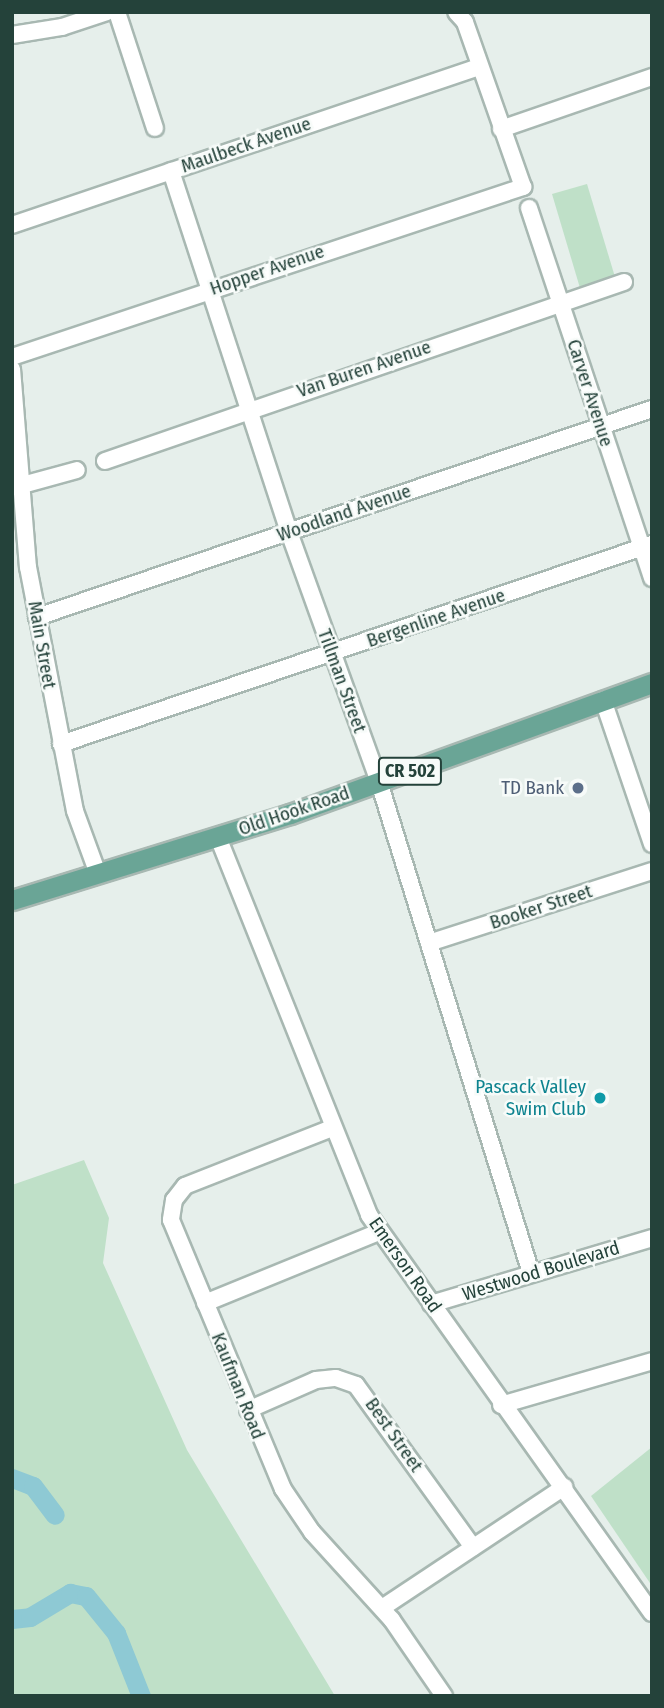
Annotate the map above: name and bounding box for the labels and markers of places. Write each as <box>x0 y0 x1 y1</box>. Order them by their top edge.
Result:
place label: TD Bank <box>501 777 564 799</box>
marker: TD Bank <box>570 780 586 796</box>
place label: Pascack Valley Swim Club <box>475 1076 586 1120</box>
marker: Pascack Valley Swim Club <box>592 1090 608 1106</box>

